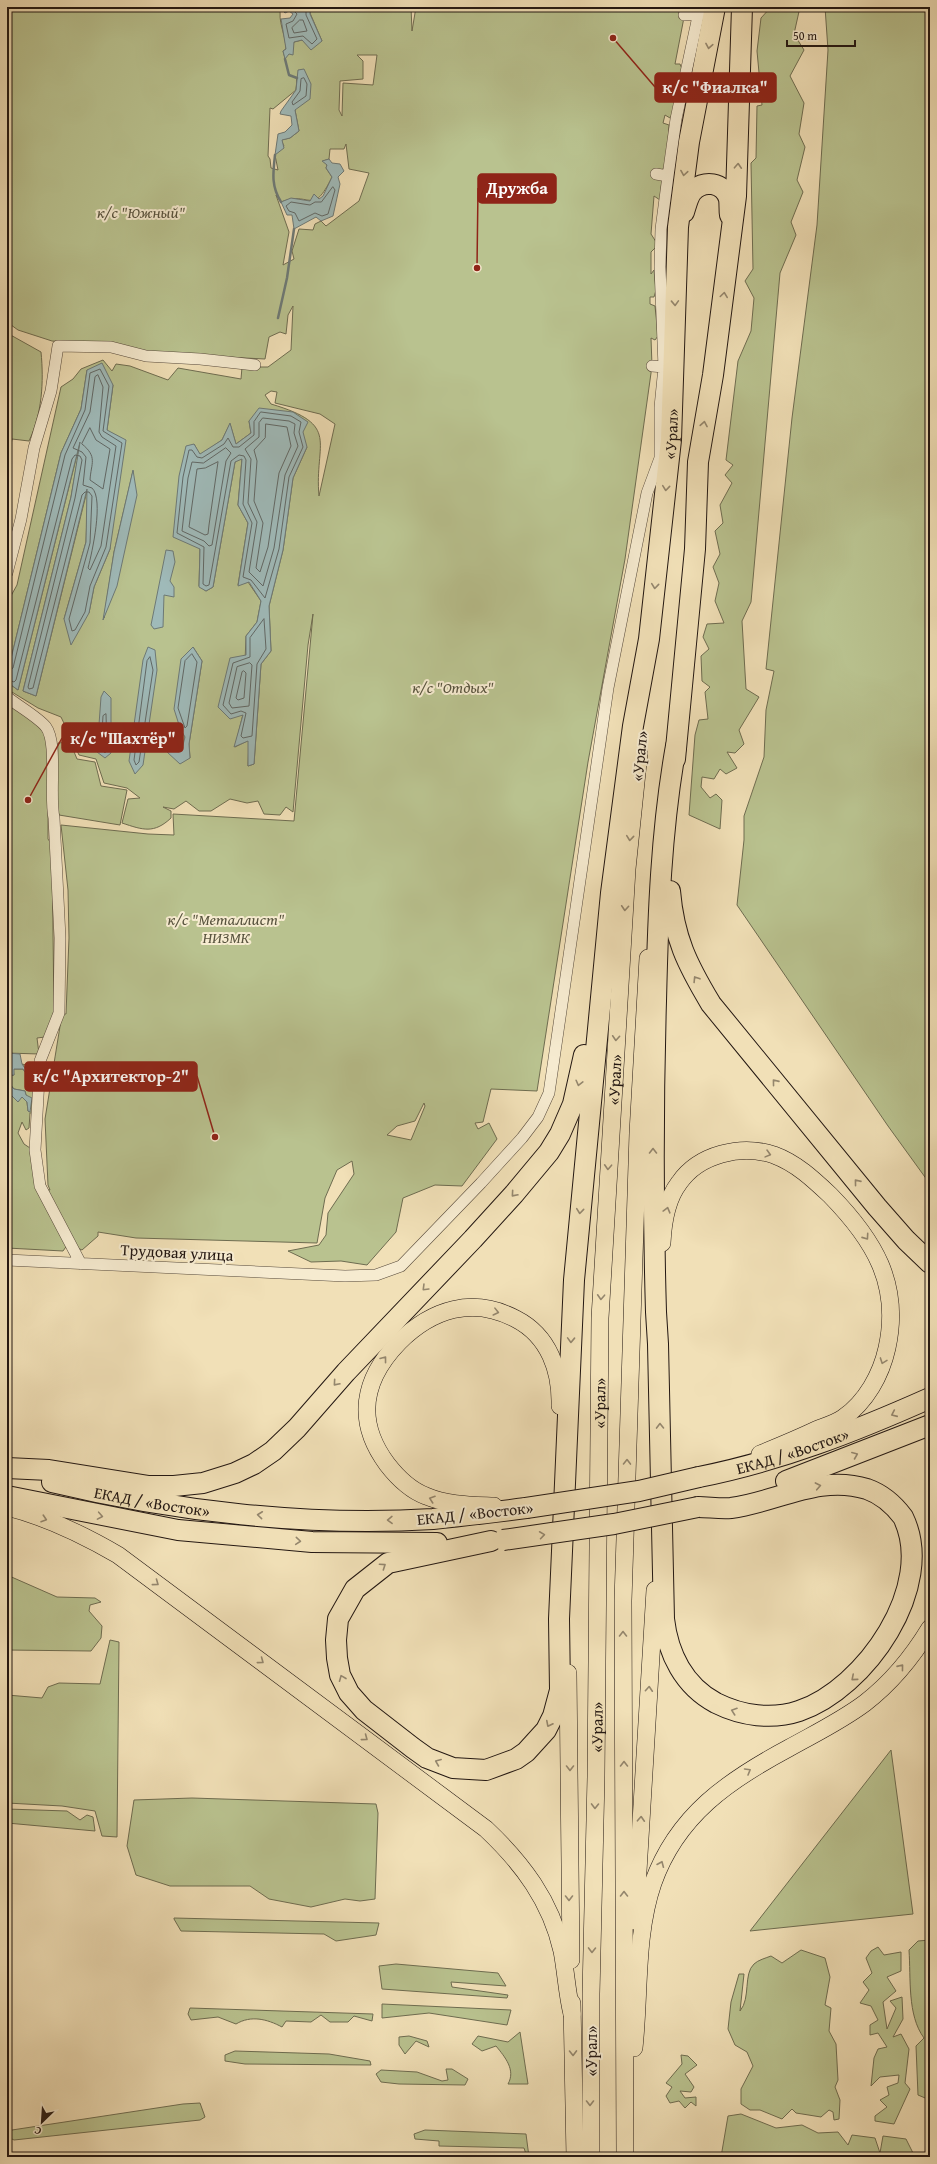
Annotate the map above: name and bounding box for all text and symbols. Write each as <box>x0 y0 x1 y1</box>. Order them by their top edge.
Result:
scale bar <box>787 22 855 48</box>
text: 50 m <box>793 27 817 44</box>
one-way arrow <box>705 42 714 49</box>
callout: к/с "Фиалка" <box>655 73 776 102</box>
text: к/с "Фиалка" <box>662 74 768 99</box>
one-way arrow <box>734 163 742 169</box>
one-way arrow <box>680 170 689 176</box>
callout: Дружба <box>478 174 556 203</box>
text: Дружба <box>485 175 548 200</box>
park label: к/с "Южный" <box>97 200 186 224</box>
one-way arrow <box>719 292 728 298</box>
one-way arrow <box>671 300 679 306</box>
street label: «Урал» <box>657 408 684 460</box>
one-way arrow <box>700 421 708 427</box>
one-way arrow <box>662 485 671 491</box>
one-way arrow <box>651 583 660 589</box>
park label: к/с "Отдых" <box>412 675 494 699</box>
callout: к/с "Шахтёр" <box>62 723 183 752</box>
text: к/с "Шахтёр" <box>70 725 176 750</box>
street label: «Урал» <box>624 729 654 782</box>
one-way arrow <box>626 835 635 841</box>
one-way arrow <box>620 905 629 911</box>
park label: к/с "Металлист" НИЗМК <box>168 907 285 949</box>
one-way arrow <box>693 976 701 983</box>
one-way arrow <box>612 1035 620 1041</box>
street label: «Урал» <box>601 1053 628 1106</box>
callout: к/с "Архитектор-2" <box>25 1062 197 1091</box>
text: к/с "Архитектор-2" <box>33 1063 189 1088</box>
one-way arrow <box>772 1079 779 1087</box>
one-way arrow <box>575 1080 583 1087</box>
one-way arrow <box>649 1148 657 1154</box>
one-way arrow <box>765 1149 772 1158</box>
one-way arrow <box>604 1164 612 1170</box>
one-way arrow <box>854 1180 861 1187</box>
one-way arrow <box>512 1189 519 1197</box>
one-way arrow <box>662 1207 671 1214</box>
one-way arrow <box>576 1208 585 1214</box>
one-way arrow <box>861 1232 868 1239</box>
street label: Трудовая улица <box>120 1237 234 1267</box>
one-way arrow <box>422 1283 429 1291</box>
one-way arrow <box>597 1294 605 1300</box>
one-way arrow <box>492 1307 499 1316</box>
one-way arrow <box>567 1337 575 1343</box>
one-way arrow <box>379 1356 386 1363</box>
one-way arrow <box>880 1357 888 1364</box>
street label: «Урал» <box>587 1378 611 1429</box>
one-way arrow <box>333 1379 340 1386</box>
one-way arrow <box>891 1409 899 1417</box>
street label: ЕКАД / «Восток» <box>734 1421 852 1480</box>
one-way arrow <box>655 1423 664 1429</box>
one-way arrow <box>851 1452 858 1460</box>
one-way arrow <box>623 1459 631 1465</box>
street label: ЕКАД / «Восток» <box>92 1480 211 1523</box>
one-way arrow <box>815 1482 821 1490</box>
street label: ЕКАД / «Восток» <box>416 1495 534 1531</box>
one-way arrow <box>429 1495 436 1503</box>
one-way arrow <box>257 1510 263 1519</box>
one-way arrow <box>97 1511 103 1520</box>
one-way arrow <box>41 1514 48 1522</box>
one-way arrow <box>387 1516 393 1524</box>
one-way arrow <box>538 1531 545 1540</box>
one-way arrow <box>295 1536 301 1545</box>
one-way arrow <box>379 1564 386 1571</box>
one-way arrow <box>152 1578 159 1585</box>
one-way arrow <box>619 1631 627 1637</box>
one-way arrow <box>257 1656 264 1663</box>
one-way arrow <box>897 1665 904 1672</box>
one-way arrow <box>851 1673 858 1680</box>
one-way arrow <box>339 1674 347 1681</box>
one-way arrow <box>644 1686 653 1693</box>
street label: «Урал» <box>584 1702 609 1752</box>
one-way arrow <box>731 1707 738 1716</box>
one-way arrow <box>546 1720 554 1727</box>
one-way arrow <box>361 1733 368 1740</box>
one-way arrow <box>434 1758 441 1766</box>
one-way arrow <box>620 1761 628 1767</box>
one-way arrow <box>566 1765 574 1771</box>
one-way arrow <box>744 1769 751 1776</box>
one-way arrow <box>591 1803 599 1809</box>
one-way arrow <box>636 1816 645 1822</box>
one-way arrow <box>656 1861 664 1868</box>
one-way arrow <box>620 1891 628 1897</box>
one-way arrow <box>565 1895 573 1901</box>
one-way arrow <box>588 1947 596 1953</box>
street label: «Урал» <box>579 2026 603 2076</box>
one-way arrow <box>569 2050 577 2056</box>
one-way arrow <box>586 2100 594 2106</box>
north arrow <box>22 2102 62 2142</box>
text: С <box>32 2122 44 2140</box>

